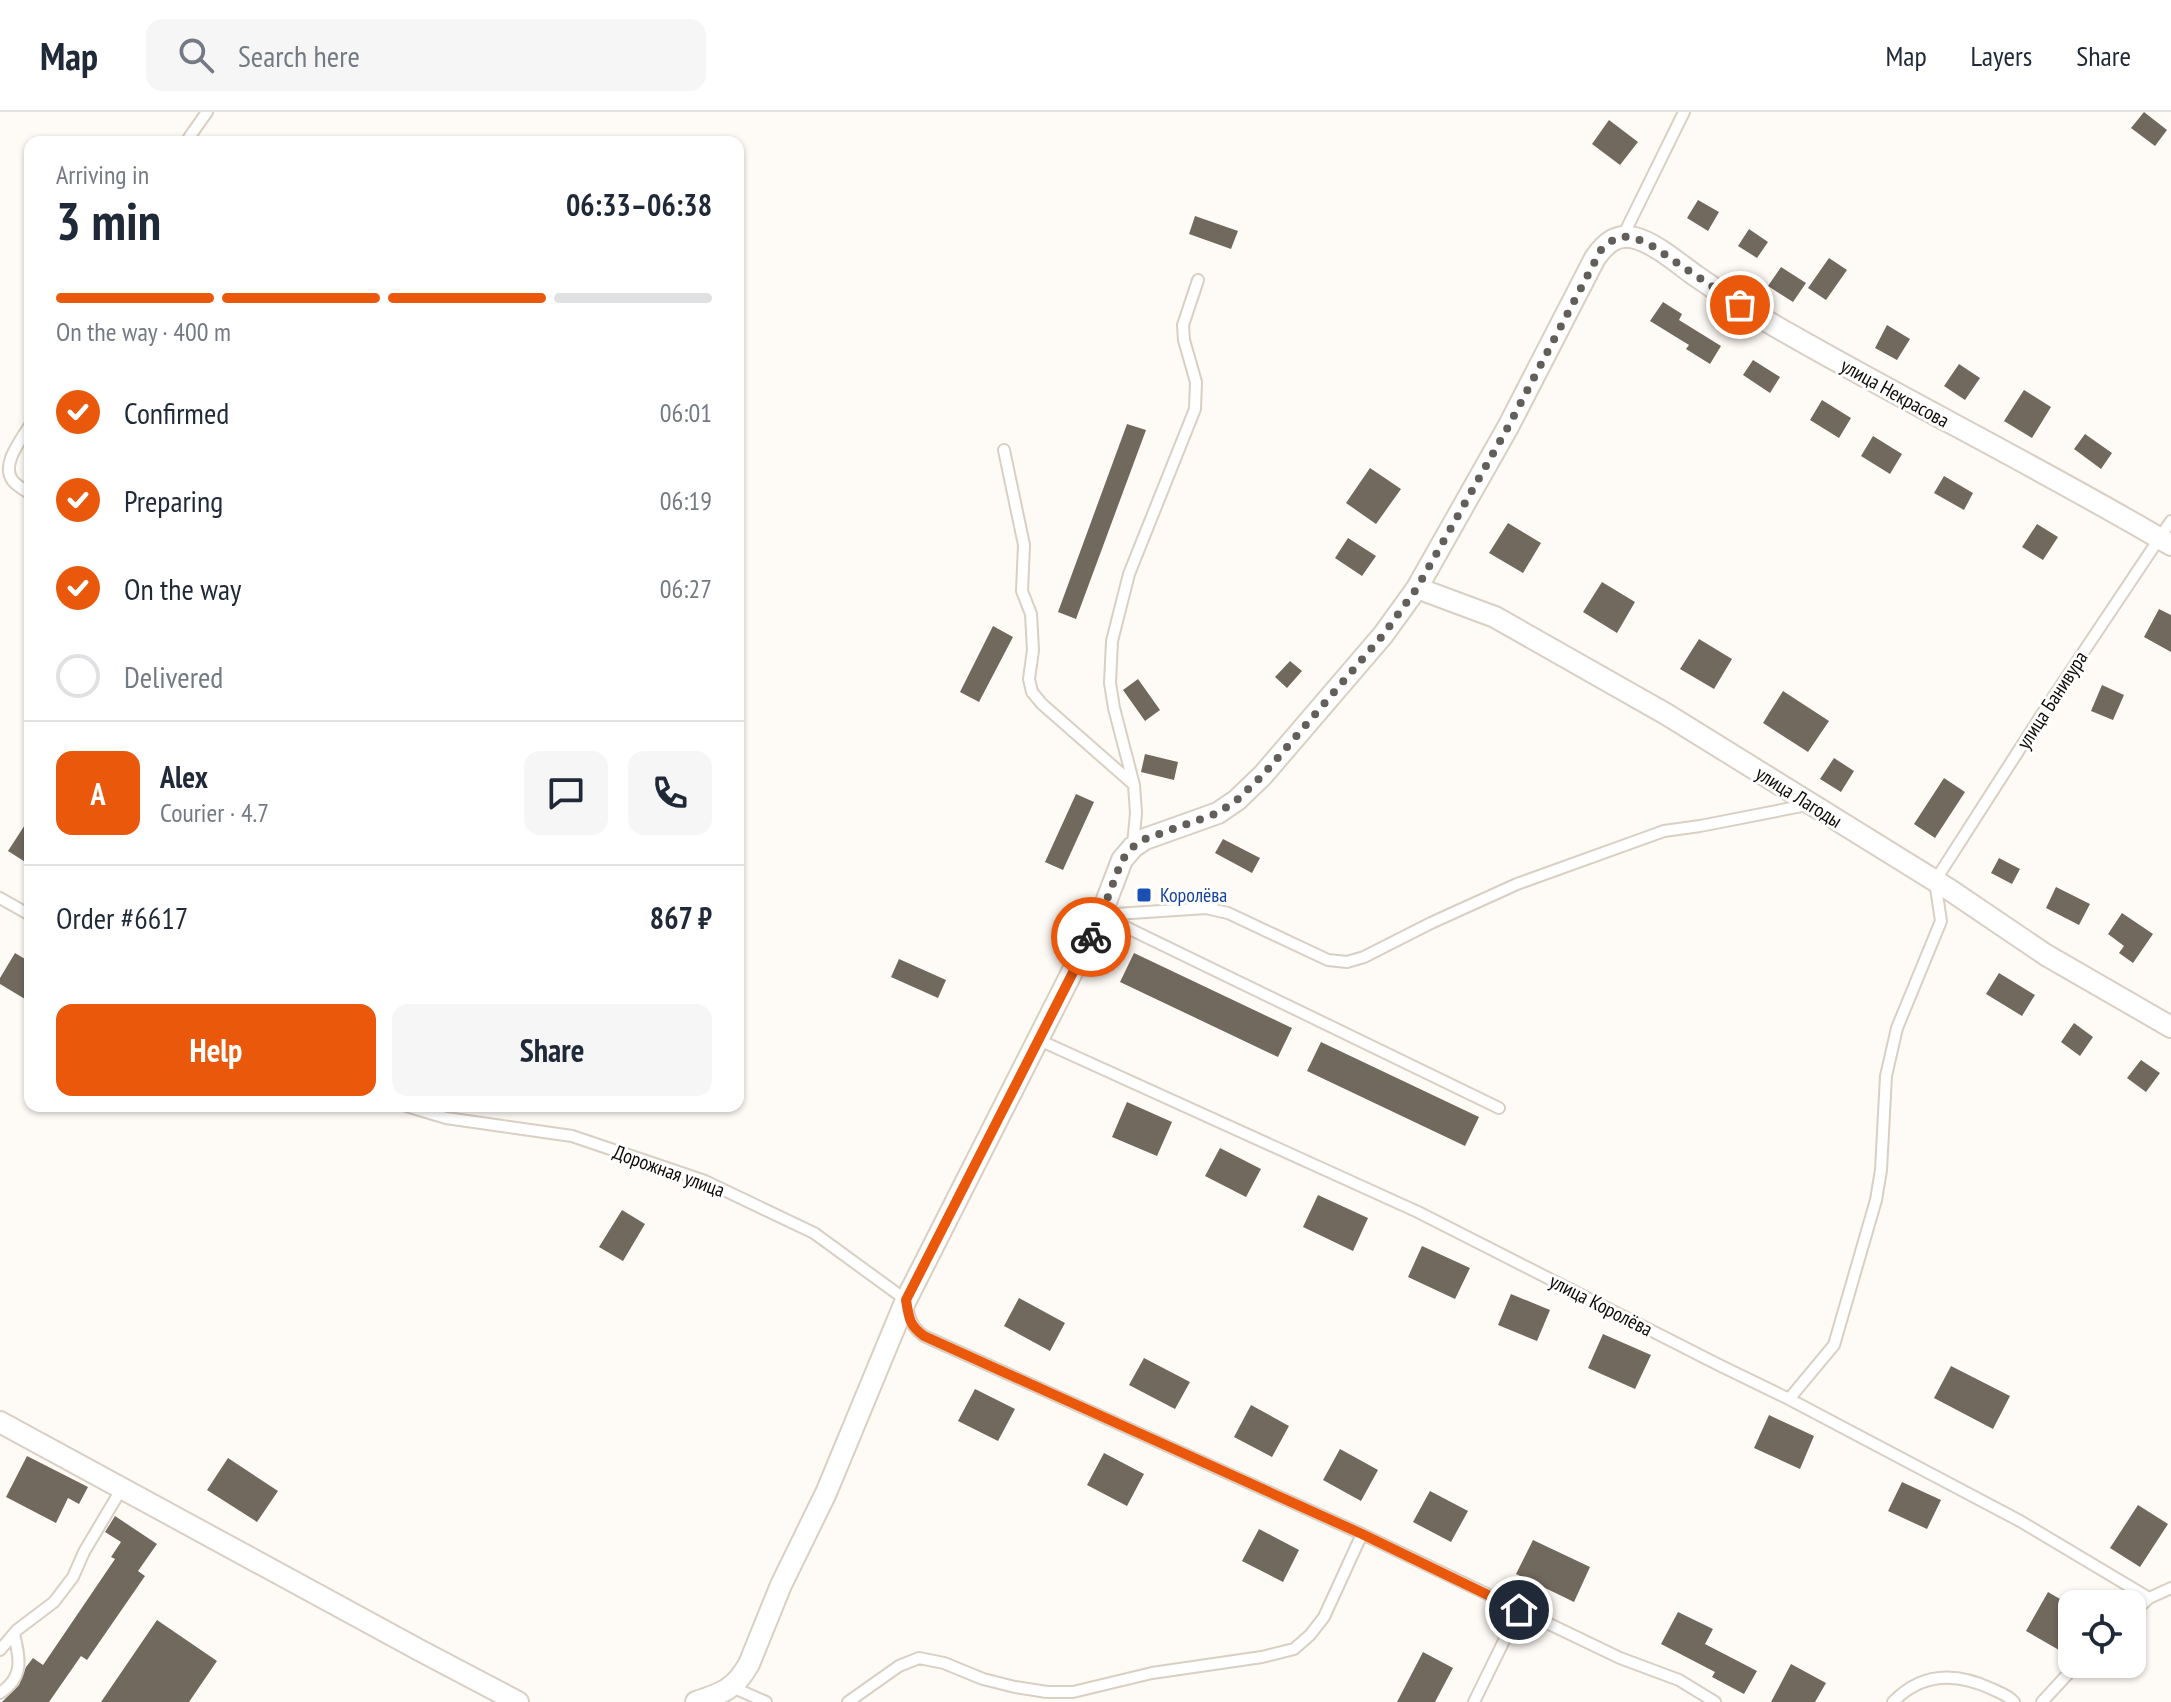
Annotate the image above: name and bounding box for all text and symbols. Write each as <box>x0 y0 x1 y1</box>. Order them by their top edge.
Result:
search box <box>146 19 706 91</box>
text: Map <box>40 31 98 80</box>
icon: search <box>174 33 218 77</box>
text: Search here <box>238 36 360 75</box>
text: Map <box>1885 37 1927 74</box>
text: Layers <box>1971 37 2032 74</box>
text: Share <box>2076 37 2131 74</box>
text: Arriving in <box>56 158 149 191</box>
text: 06:33–06:38 <box>566 185 712 224</box>
text: 3 min <box>56 187 161 254</box>
pin <box>1706 271 1774 339</box>
icon: bag <box>1718 283 1762 327</box>
text: On the way · 400 m <box>56 315 231 348</box>
street label: улица Некрасова <box>1836 352 1954 434</box>
icon: check <box>56 390 100 434</box>
text: Confirmed <box>124 393 229 432</box>
text: 06:01 <box>660 396 712 429</box>
icon: check <box>56 478 100 522</box>
text: Preparing <box>124 481 223 520</box>
text: 06:19 <box>660 484 712 517</box>
icon: check <box>56 566 100 610</box>
text: On the way <box>124 569 241 608</box>
text: 06:27 <box>660 572 712 605</box>
street label: улица Банивура <box>2011 646 2093 754</box>
text: Delivered <box>124 657 223 696</box>
button: chat <box>524 751 608 835</box>
button: phone <box>628 751 712 835</box>
text: Alex <box>160 757 208 796</box>
street label: улица Лагоды <box>1751 760 1847 834</box>
text: A <box>90 774 106 813</box>
text: Courier · 4.7 <box>160 796 269 829</box>
place label: Королёва <box>1160 882 1227 908</box>
marker: Королёва <box>1135 886 1153 904</box>
courier <box>1051 897 1131 977</box>
text: Order #6617 <box>56 898 188 937</box>
text: 867 ₽ <box>650 898 712 937</box>
icon: bike <box>1069 915 1113 959</box>
button: Help <box>56 1004 376 1096</box>
button: Share <box>392 1004 712 1096</box>
street label: Дорожная улица <box>610 1139 728 1203</box>
street label: улица Королёва <box>1545 1268 1657 1342</box>
pin <box>1485 1576 1553 1644</box>
icon: home <box>1497 1588 1541 1632</box>
map controls <box>2058 1590 2146 1678</box>
button: locate <box>2058 1590 2146 1678</box>

